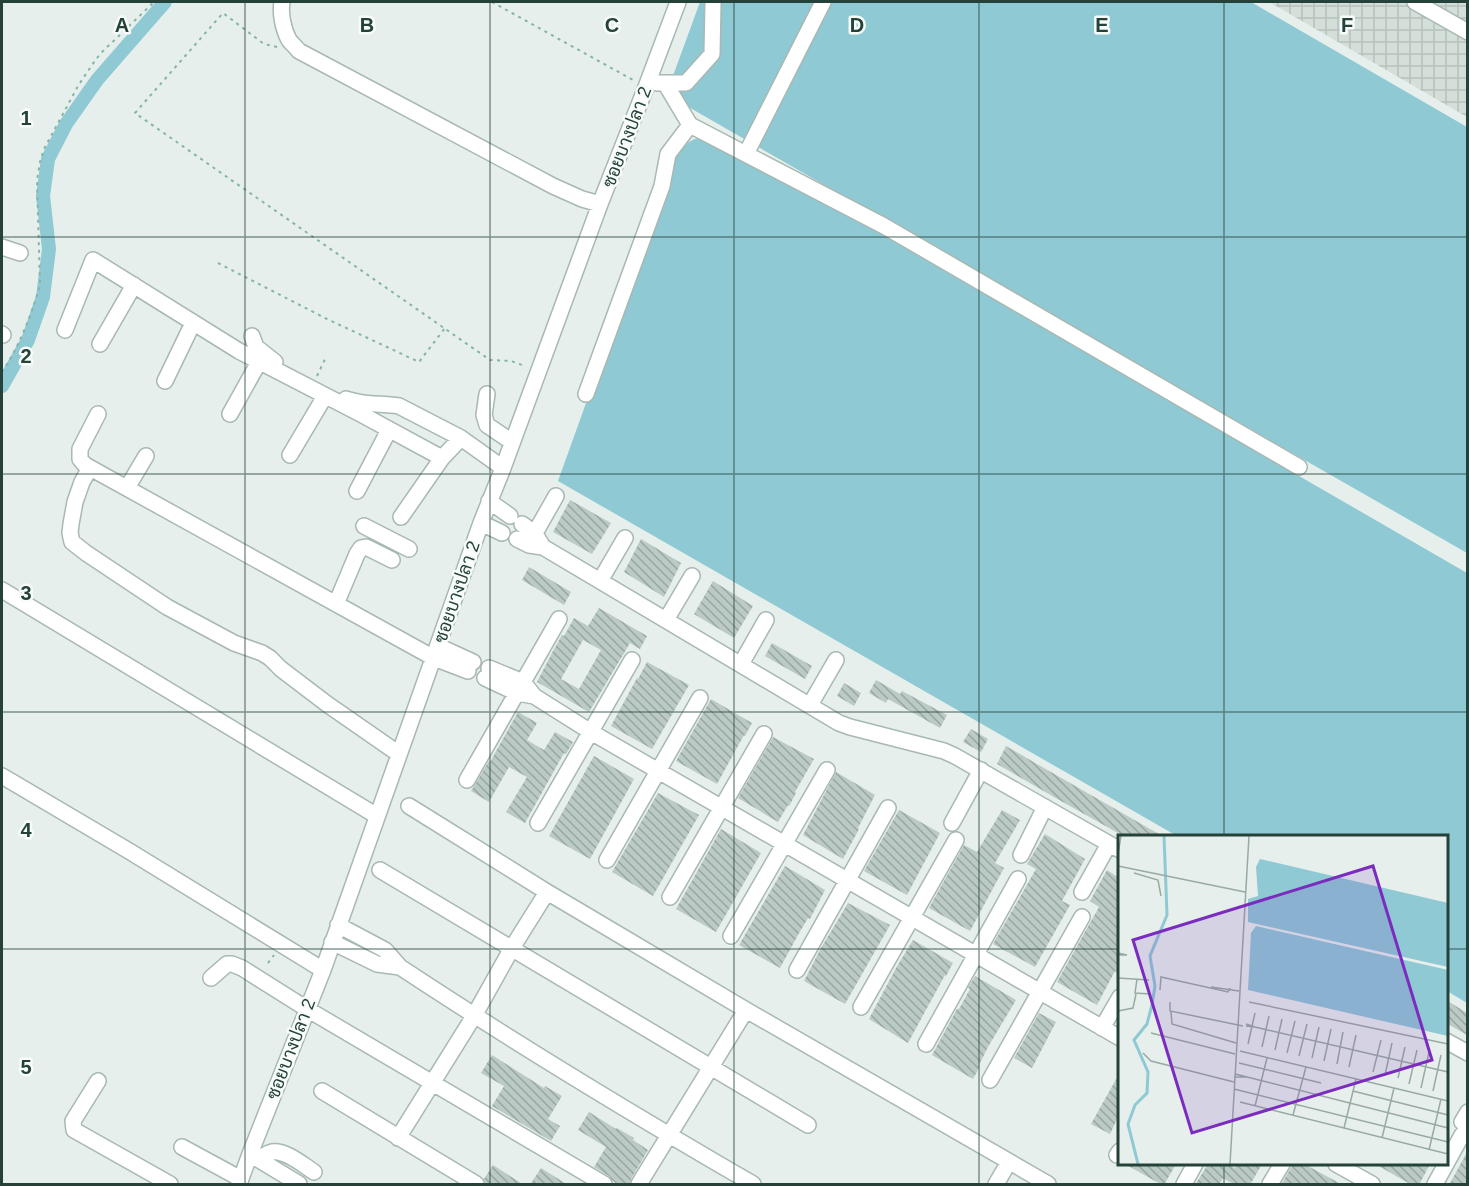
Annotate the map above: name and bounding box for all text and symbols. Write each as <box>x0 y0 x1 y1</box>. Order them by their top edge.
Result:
text: A <box>115 14 129 36</box>
text: B <box>360 14 374 36</box>
text: C <box>605 14 619 36</box>
text: D <box>850 14 864 36</box>
text: E <box>1095 14 1109 36</box>
text: F <box>1341 14 1353 36</box>
street label: ซอยบางปลา 2 <box>599 84 655 190</box>
text: 1 <box>20 107 32 129</box>
text: 2 <box>20 345 32 367</box>
street label: ซอยบางปลา 2 <box>430 538 484 646</box>
text: 3 <box>20 582 32 604</box>
text: 4 <box>20 819 32 841</box>
inset map <box>1118 835 1448 1165</box>
street label: ซอยบางปลา 2 <box>263 996 319 1102</box>
text: 5 <box>20 1056 32 1078</box>

